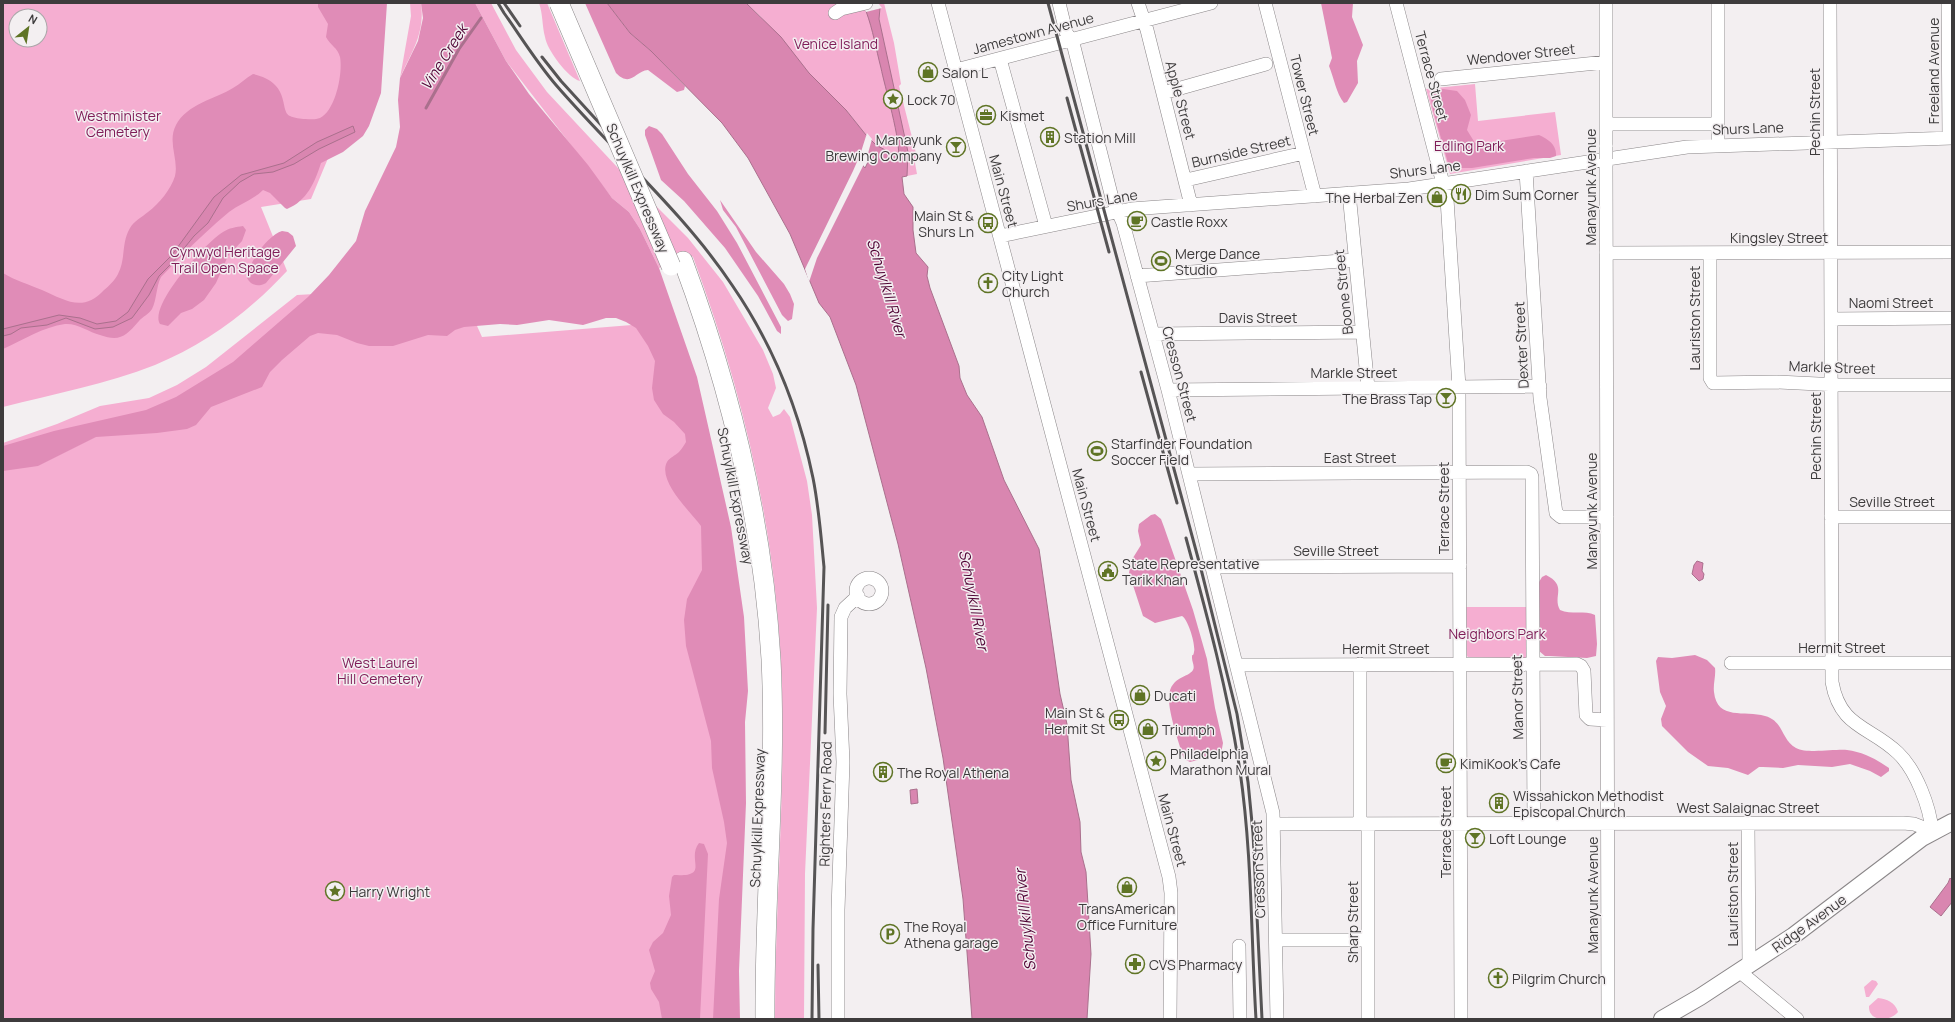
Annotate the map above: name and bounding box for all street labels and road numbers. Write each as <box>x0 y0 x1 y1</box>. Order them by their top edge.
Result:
street label: Jamestown Avenue <box>970 8 1096 58</box>
street label: Freeland Avenue <box>1924 18 1943 124</box>
street label: Terrace Street <box>1411 29 1453 124</box>
street label: Wendover Street <box>1466 39 1576 69</box>
street label: Tower Street <box>1286 53 1324 138</box>
street label: Apple Street <box>1161 59 1201 142</box>
street label: Pechin Street <box>1805 68 1824 156</box>
street label: Shurs Lane <box>1712 117 1784 139</box>
street label: Schuylkill Expressway <box>602 120 674 256</box>
street label: Manayunk Avenue <box>1581 129 1600 245</box>
street label: Burnside Street <box>1190 130 1293 172</box>
street label: Main Street <box>985 152 1023 230</box>
street label: Shurs Lane <box>1388 155 1462 183</box>
street label: Shurs Lane <box>1065 184 1139 216</box>
street label: Kingsley Street <box>1730 228 1828 247</box>
street label: Boone Street <box>1329 248 1357 336</box>
street label: Lauriston Street <box>1685 265 1704 370</box>
street label: Naomi Street <box>1849 293 1934 312</box>
street label: Dexter Street <box>1509 301 1533 389</box>
street label: Davis Street <box>1219 308 1298 327</box>
street label: Cresson Street <box>1158 324 1202 424</box>
street label: Markle Street <box>1788 356 1876 378</box>
street label: Markle Street <box>1311 363 1398 382</box>
street label: Pechin Street <box>1806 392 1825 480</box>
street label: Schuylkill Expressway <box>713 426 759 567</box>
street label: East Street <box>1324 448 1397 467</box>
street label: Manayunk Avenue <box>1582 453 1601 569</box>
street label: Terrace Street <box>1434 461 1453 554</box>
street label: Main Street <box>1068 466 1106 544</box>
street label: Seville Street <box>1849 492 1935 511</box>
street label: Seville Street <box>1293 541 1379 560</box>
street label: Hermit Street <box>1798 638 1886 657</box>
street label: Hermit Street <box>1342 639 1430 658</box>
street label: Manor Street <box>1507 654 1527 740</box>
street label: Righters Ferry Road <box>814 741 836 867</box>
street label: Schuylkill Expressway <box>745 747 769 888</box>
street label: Terrace Street <box>1436 785 1455 878</box>
street label: Main Street <box>1154 791 1192 869</box>
street label: West Salaignac Street <box>1677 798 1820 817</box>
street label: Cresson Street <box>1247 819 1269 918</box>
street label: Manayunk Avenue <box>1583 837 1602 953</box>
street label: Lauriston Street <box>1723 841 1742 946</box>
street label: Sharp Street <box>1343 881 1362 963</box>
street label: Ridge Avenue <box>1768 890 1850 956</box>

